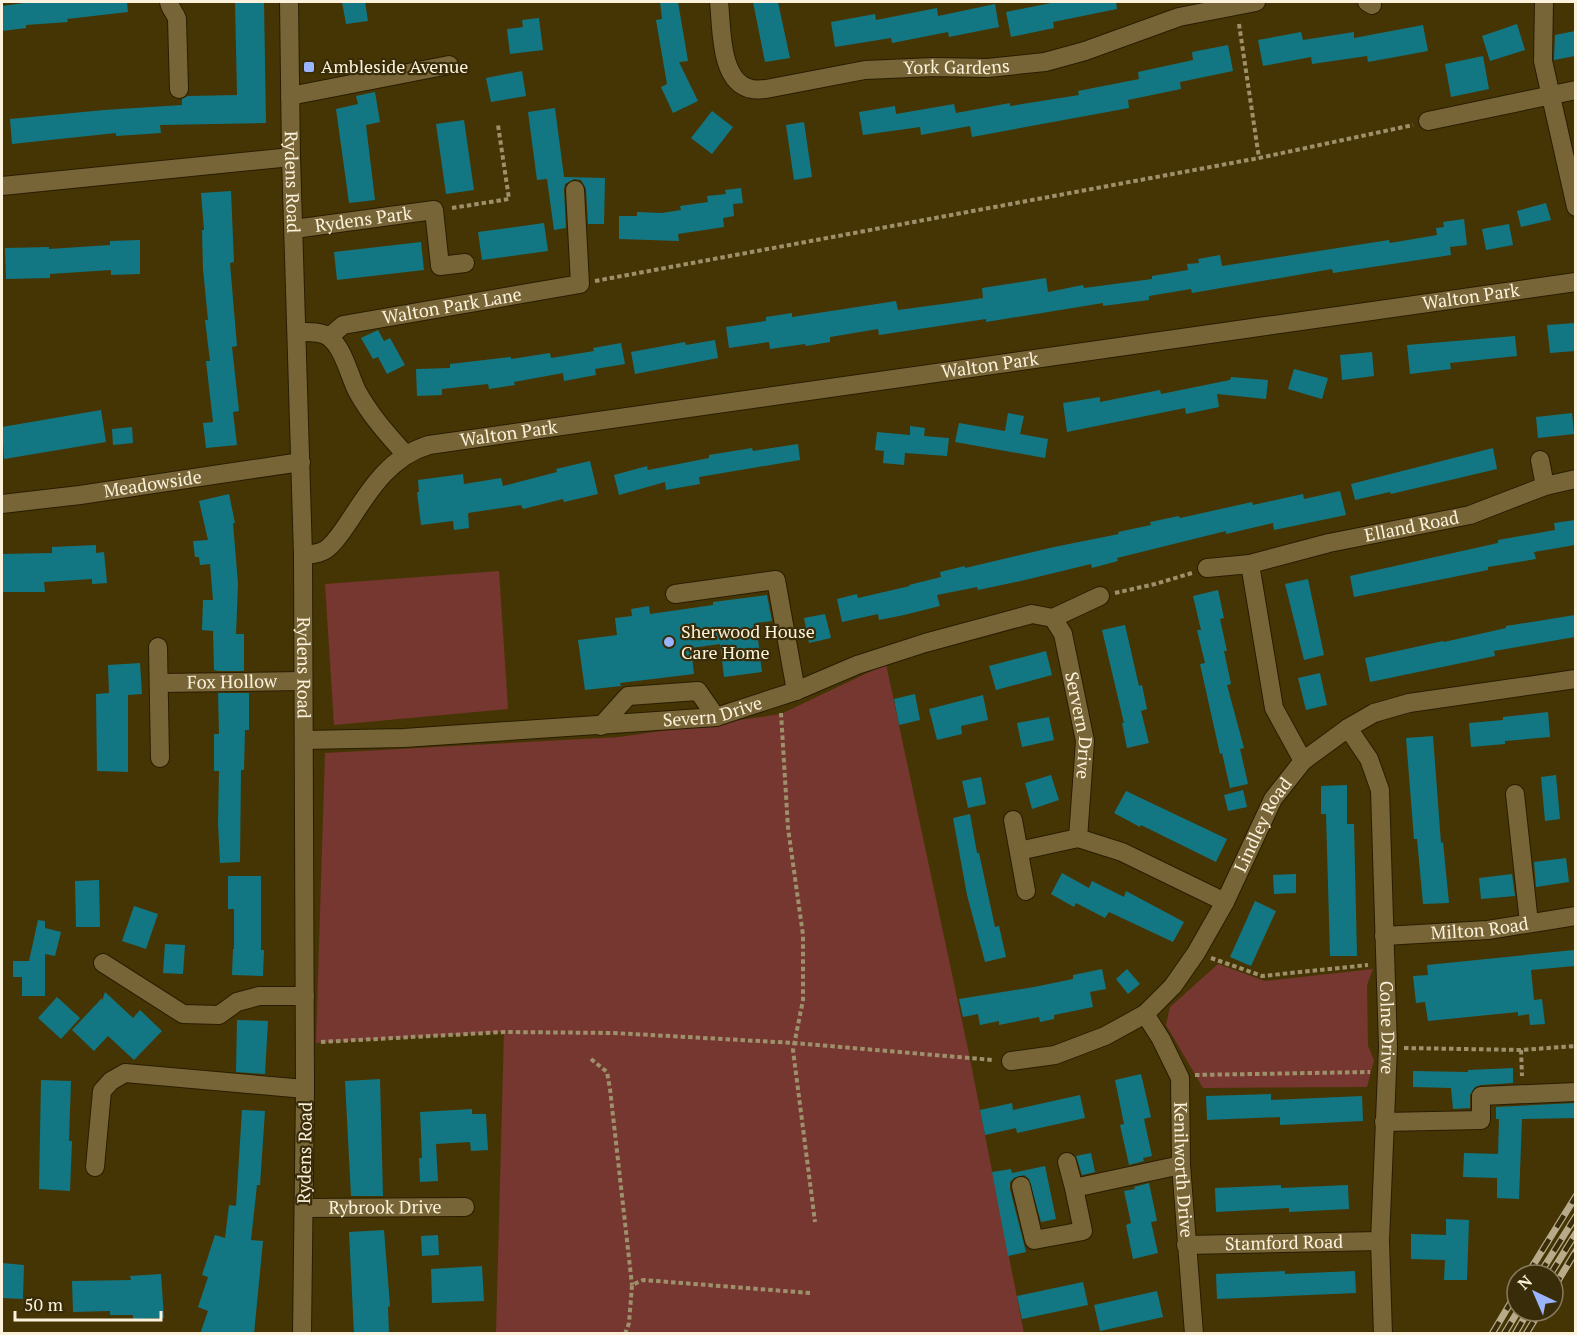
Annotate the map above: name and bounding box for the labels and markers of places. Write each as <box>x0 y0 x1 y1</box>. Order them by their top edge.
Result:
place label: Ambleside Avenue <box>321 54 468 78</box>
marker: Ambleside Avenue <box>302 60 316 74</box>
place label: Sherwood House Care Home <box>681 619 815 664</box>
marker: Sherwood House Care Home <box>662 635 676 649</box>

